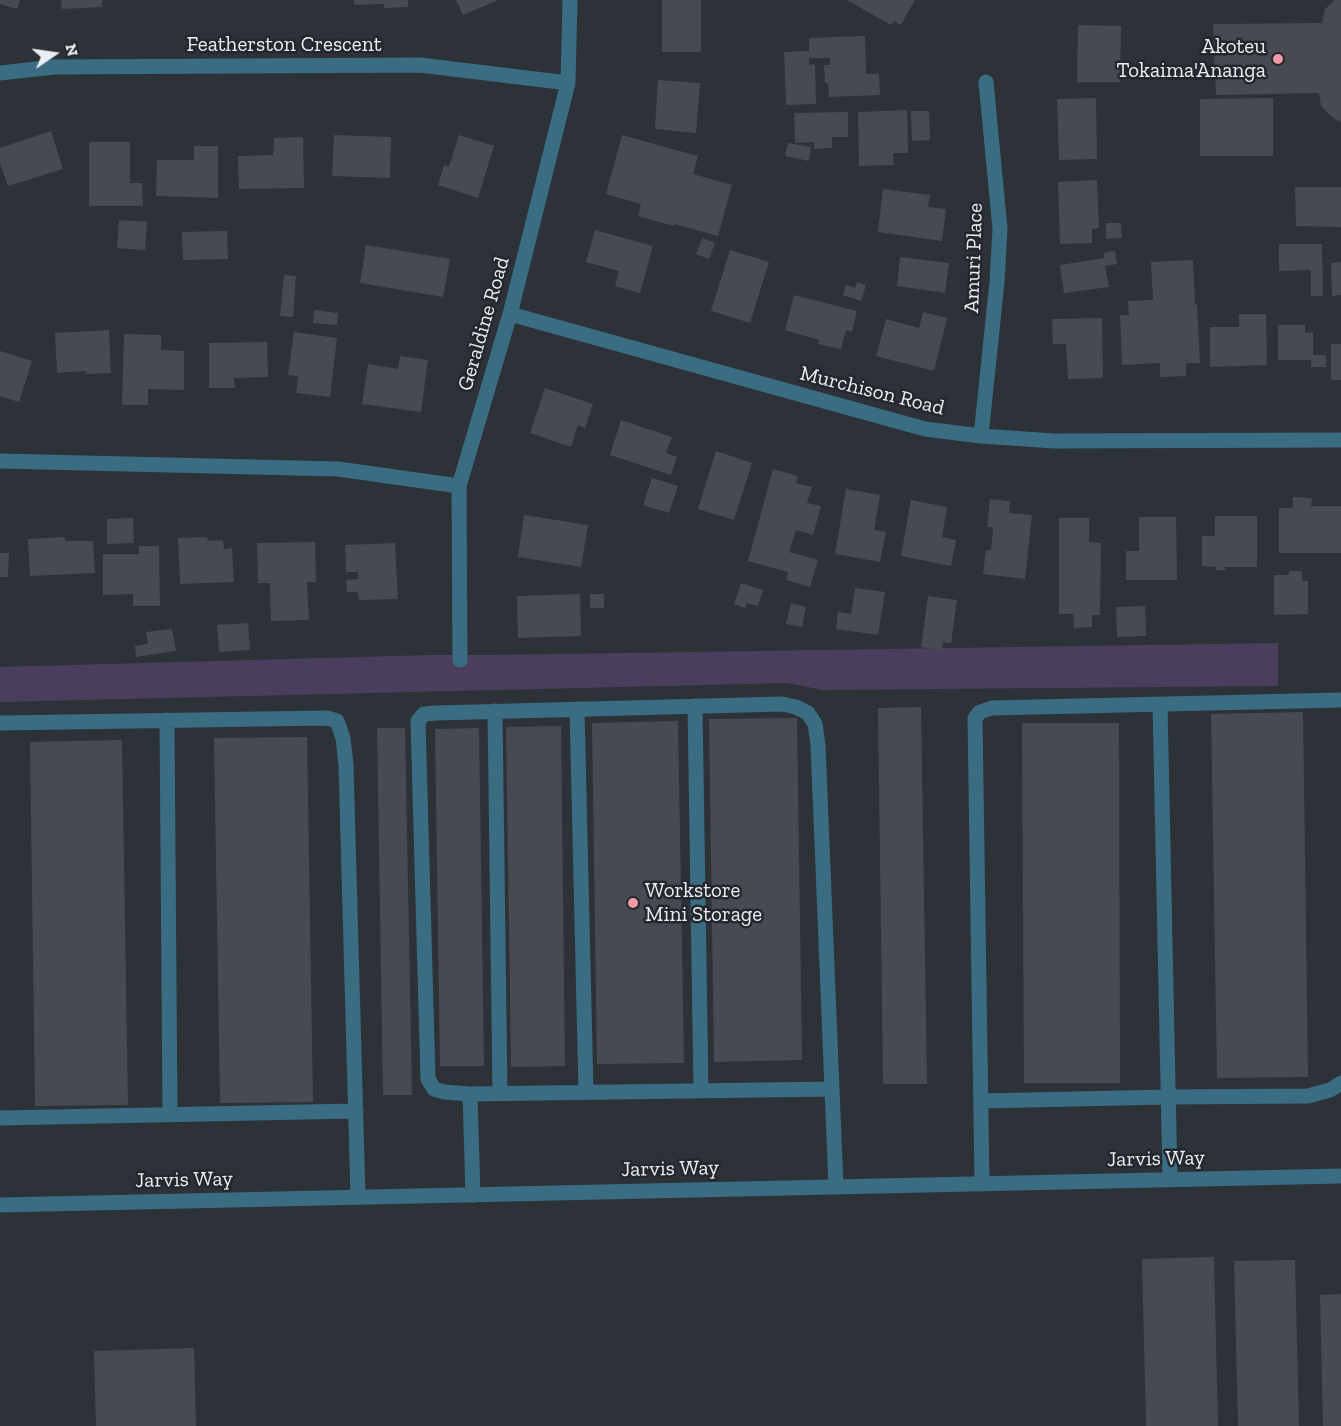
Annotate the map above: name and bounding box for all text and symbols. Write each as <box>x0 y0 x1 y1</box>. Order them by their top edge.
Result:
north arrow <box>24 24 84 84</box>
street label: Featherston Crescent <box>187 32 381 58</box>
place label: Akoteu Tokaima'Ananga <box>1117 34 1266 84</box>
text: N <box>61 42 83 58</box>
marker: Akoteu Tokaima'Ananga <box>1271 52 1285 66</box>
street label: Amuri Place <box>959 202 989 314</box>
street label: Geraldine Road <box>453 254 515 394</box>
street label: Murchison Road <box>797 361 947 421</box>
place label: Workstore Mini Storage <box>645 878 762 928</box>
marker: Workstore Mini Storage <box>626 896 640 910</box>
street label: Jarvis Way <box>1107 1146 1205 1172</box>
street label: Jarvis Way <box>621 1156 719 1182</box>
street label: Jarvis Way <box>135 1167 233 1193</box>

